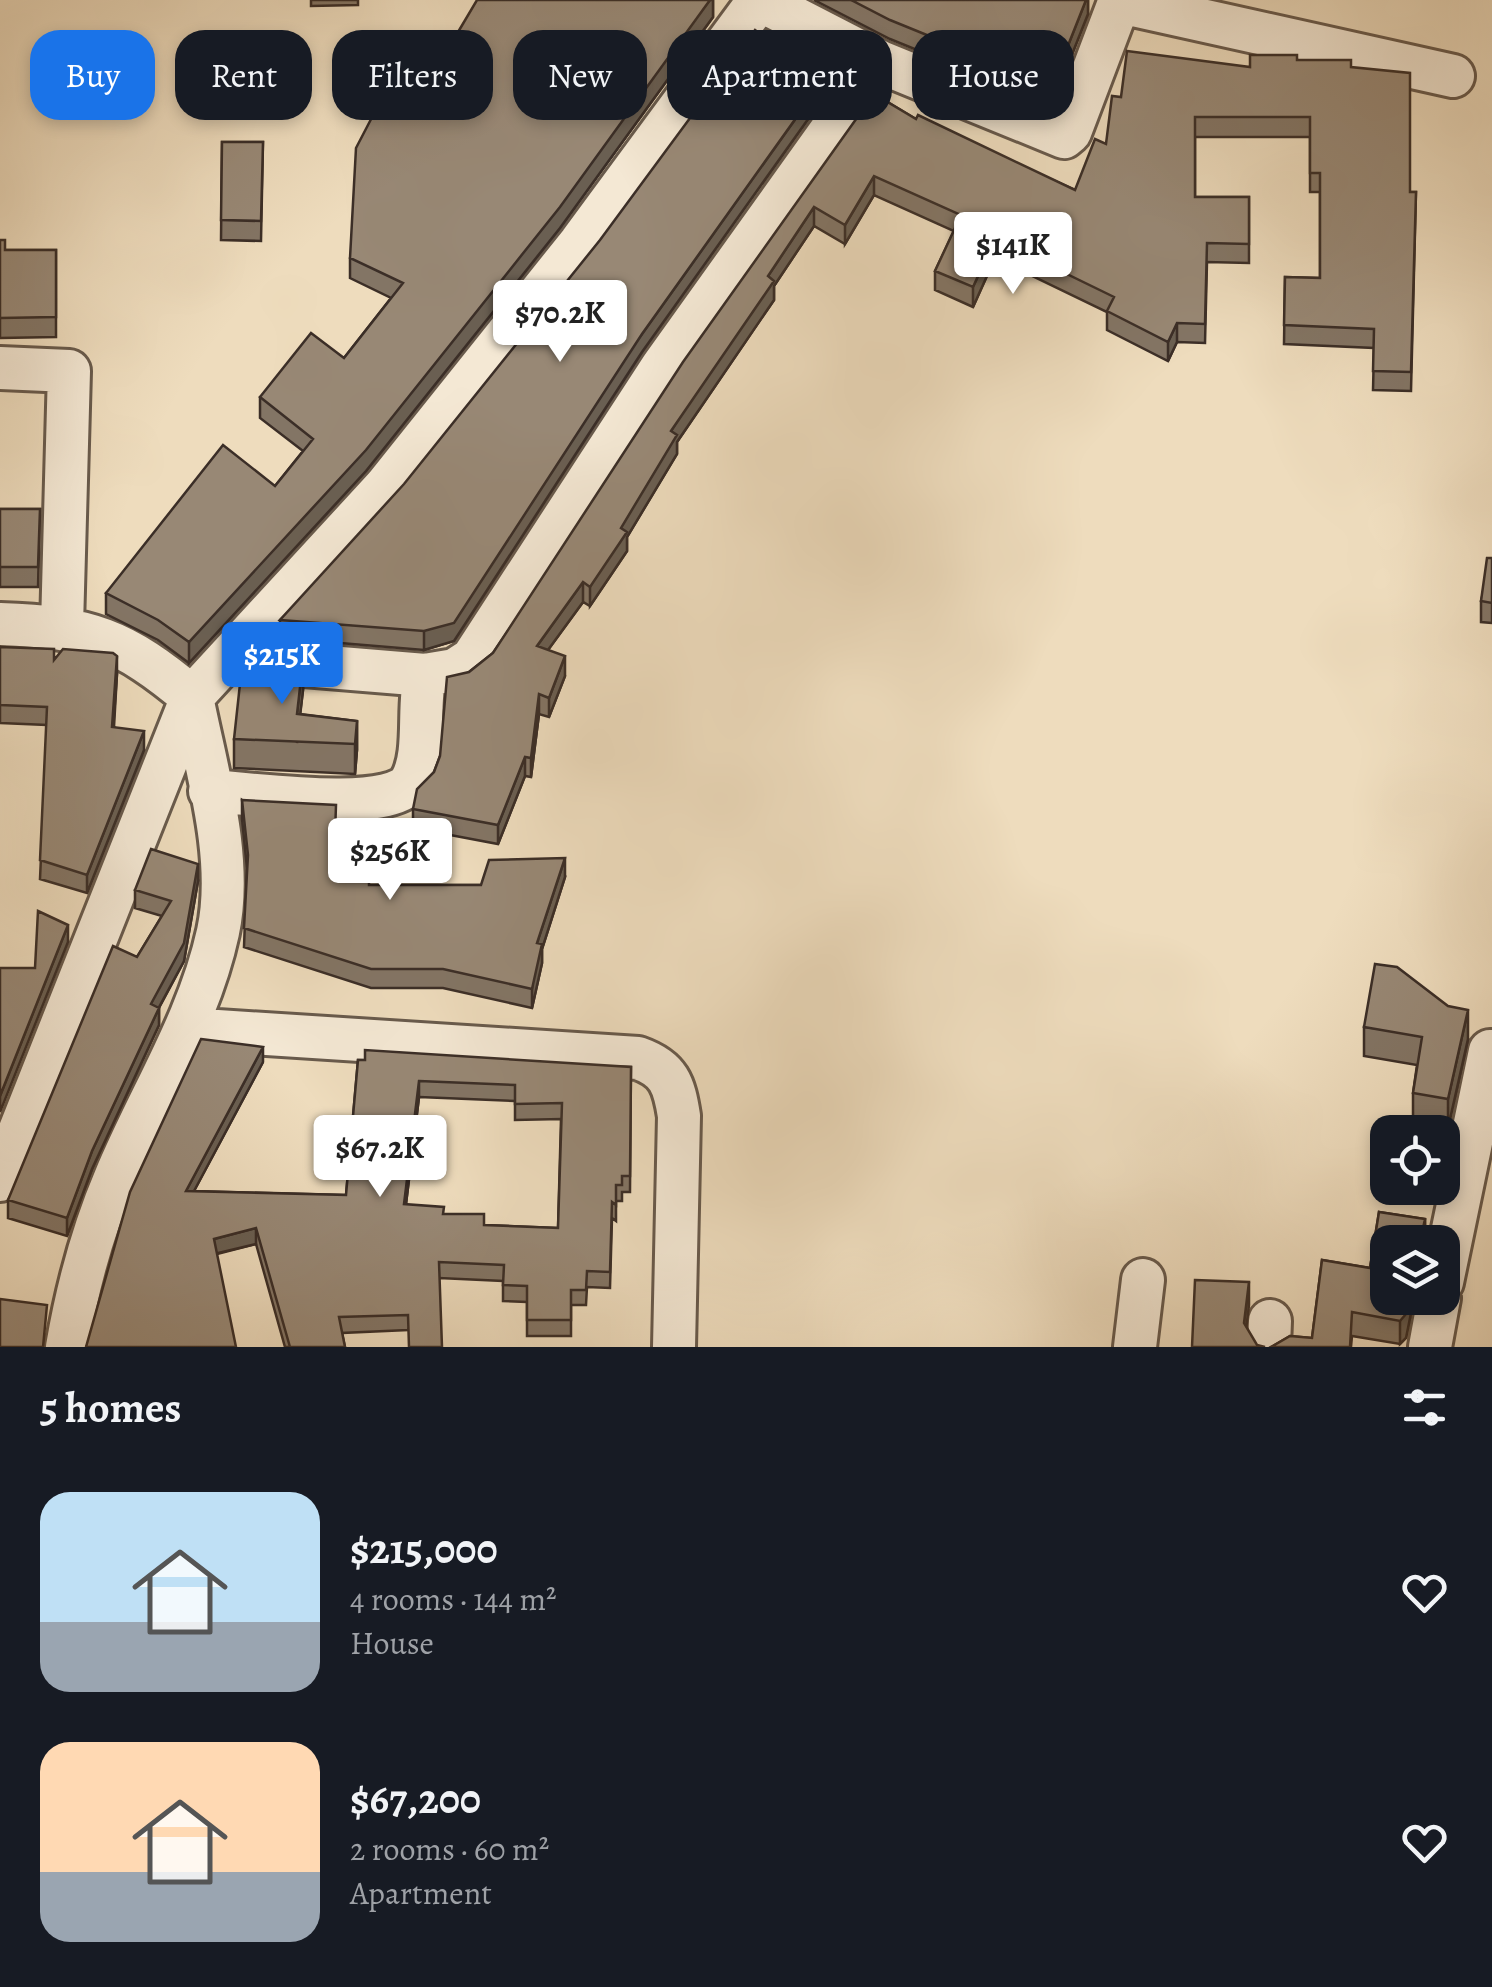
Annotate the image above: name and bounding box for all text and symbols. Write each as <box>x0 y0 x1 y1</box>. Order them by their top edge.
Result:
chip: Buy <box>30 30 155 120</box>
chip: Rent <box>175 30 312 120</box>
chip: Filters <box>332 30 493 120</box>
chip: New <box>513 30 647 120</box>
chip: Apartment <box>667 30 892 120</box>
chip: House <box>912 30 1074 120</box>
pin: $141K <box>943 212 1083 297</box>
text: $141K <box>976 222 1050 266</box>
pin: $70.2K <box>479 280 641 365</box>
text: $70.2K <box>515 290 605 334</box>
pin: $215K <box>212 622 352 707</box>
text: $215K <box>244 632 320 676</box>
pin: $256K <box>320 818 460 903</box>
text: $256K <box>350 828 430 872</box>
pin: $67.2K <box>299 1115 461 1200</box>
map controls <box>1370 1115 1460 1315</box>
button: locate <box>1370 1115 1460 1205</box>
text: $67.2K <box>336 1125 424 1169</box>
button: layers <box>1370 1225 1460 1315</box>
text: 5 homes <box>40 1379 181 1436</box>
icon: filters <box>1397 1380 1452 1435</box>
text: $215,000 <box>350 1520 498 1577</box>
icon: home <box>120 1532 240 1652</box>
icon: heart <box>1397 1565 1452 1620</box>
text: 4 rooms · 144 m² <box>350 1577 557 1621</box>
text: House <box>350 1621 434 1665</box>
text: $67,200 <box>350 1770 481 1827</box>
icon: home <box>120 1782 240 1902</box>
icon: heart <box>1397 1815 1452 1870</box>
text: 2 rooms · 60 m² <box>350 1827 549 1871</box>
text: Apartment <box>350 1871 492 1915</box>

